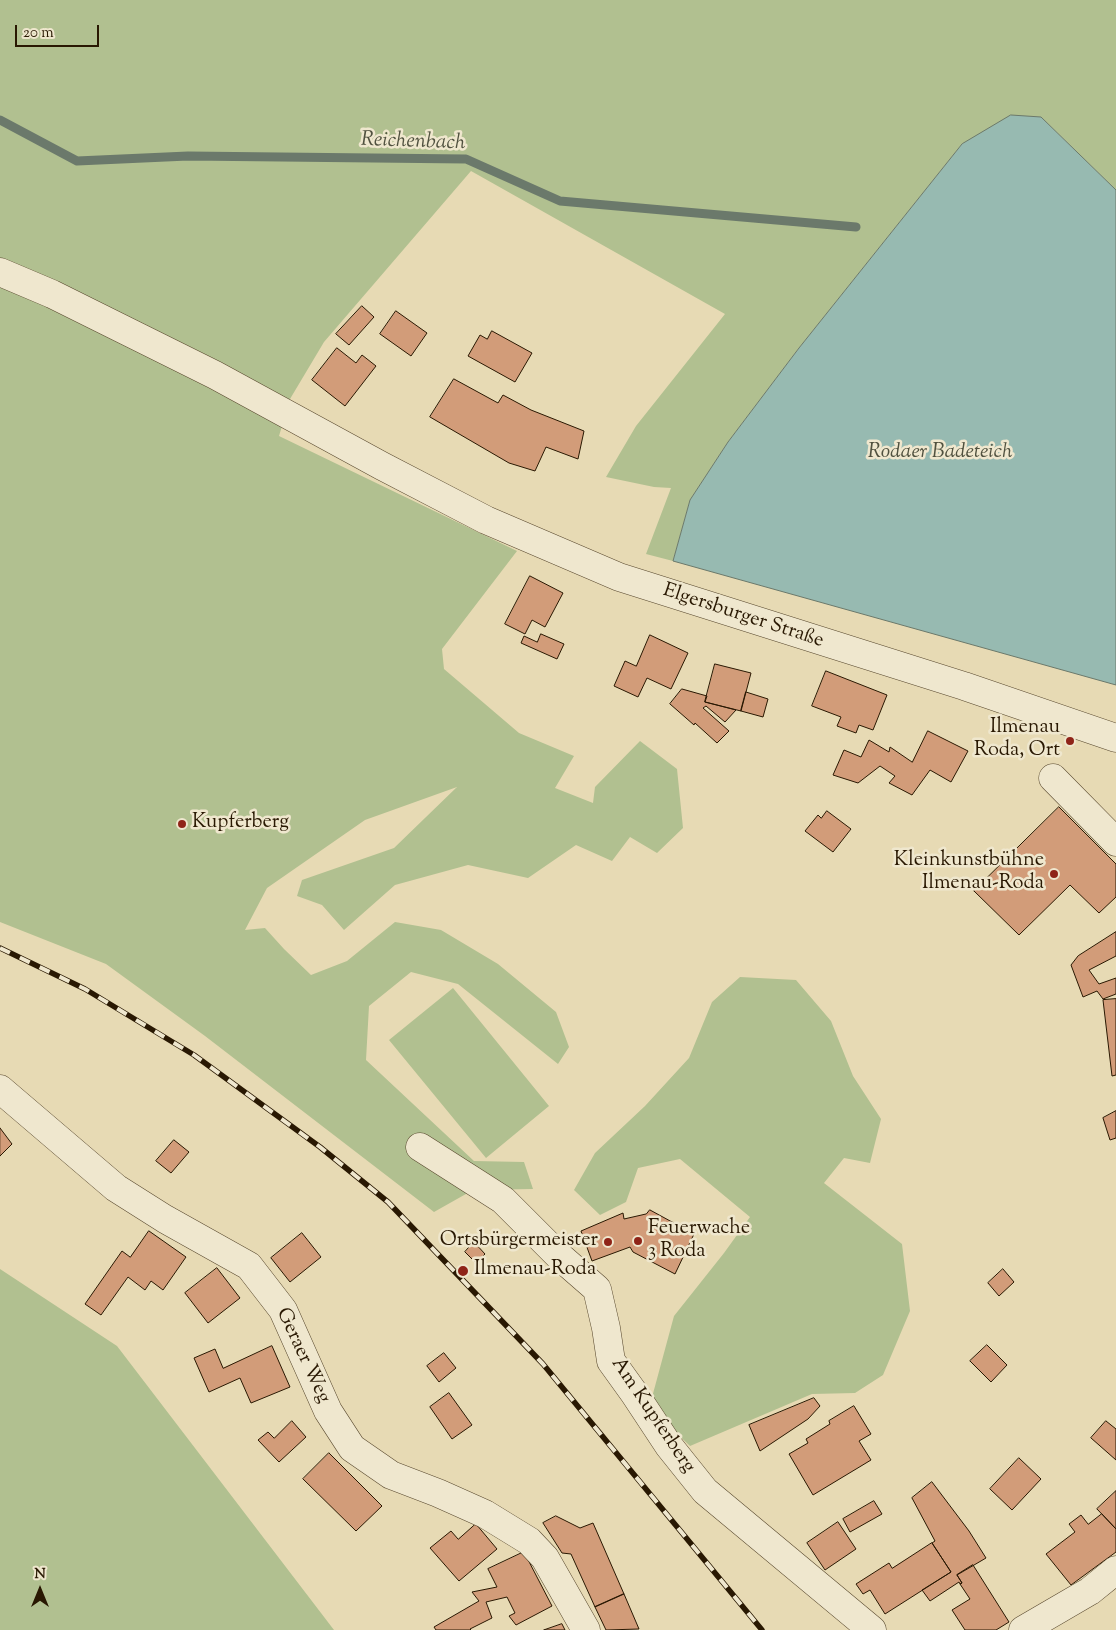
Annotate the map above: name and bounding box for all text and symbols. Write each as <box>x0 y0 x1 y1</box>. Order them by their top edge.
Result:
scale bar <box>18 15 101 47</box>
text: 20 m <box>23 23 54 44</box>
water label: Reichenbach <box>360 129 466 157</box>
water label: Rodaer Badeteich <box>868 440 1012 466</box>
street label: Elgersburger Straße <box>660 580 826 654</box>
place label: Ilmenau Roda, Ort <box>974 717 1060 764</box>
marker: Ilmenau Roda, Ort <box>1064 735 1076 747</box>
place label: Kupferberg <box>192 812 289 836</box>
marker: Kupferberg <box>176 818 188 830</box>
place label: Kleinkunstbühne Ilmenau-Roda <box>894 850 1044 897</box>
marker: Kleinkunstbühne Ilmenau-Roda <box>1048 868 1060 880</box>
place label: Feuerwache 3 Roda <box>648 1218 750 1265</box>
place label: Ortsbürgermeister <box>440 1230 598 1254</box>
marker: Feuerwache 3 Roda <box>632 1235 644 1247</box>
marker: Ortsbürgermeister <box>602 1236 614 1248</box>
place label: Ilmenau-Roda <box>474 1259 596 1283</box>
marker: Ilmenau-Roda <box>456 1264 470 1278</box>
street label: Geraer Weg <box>269 1304 335 1408</box>
street label: Am Kupferberg <box>605 1354 699 1478</box>
north arrow <box>15 1565 65 1615</box>
text: N <box>34 1565 46 1585</box>

